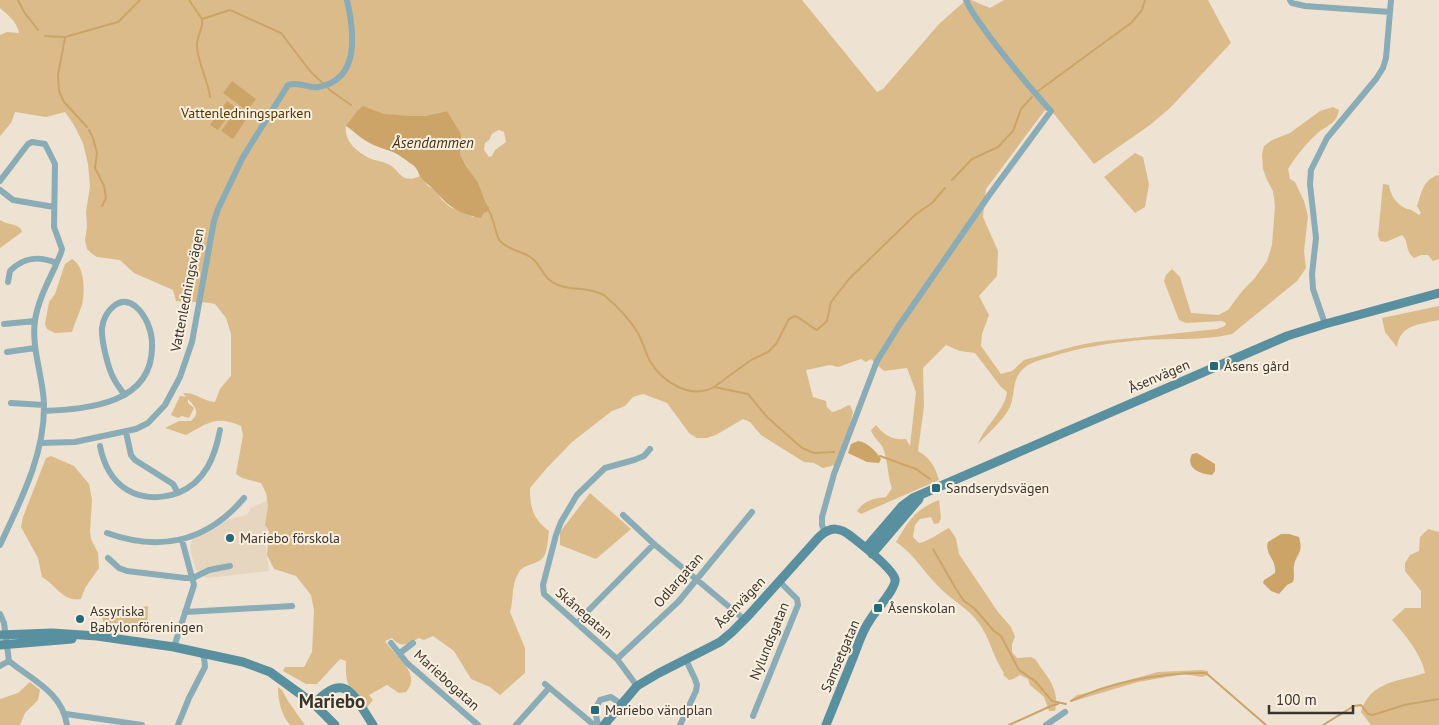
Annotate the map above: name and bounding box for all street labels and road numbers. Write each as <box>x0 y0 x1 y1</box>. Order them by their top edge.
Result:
street label: Vattenledningsvägen <box>166 227 208 354</box>
street label: Åsenvägen <box>1126 355 1192 397</box>
street label: Odlargatan <box>649 549 707 611</box>
street label: Åsenvägen <box>711 572 769 632</box>
street label: Skånegatan <box>552 583 616 643</box>
street label: Nylundsgatan <box>745 599 793 683</box>
street label: Samsetgatan <box>817 617 863 695</box>
street label: Mariebogatan <box>410 646 484 714</box>

